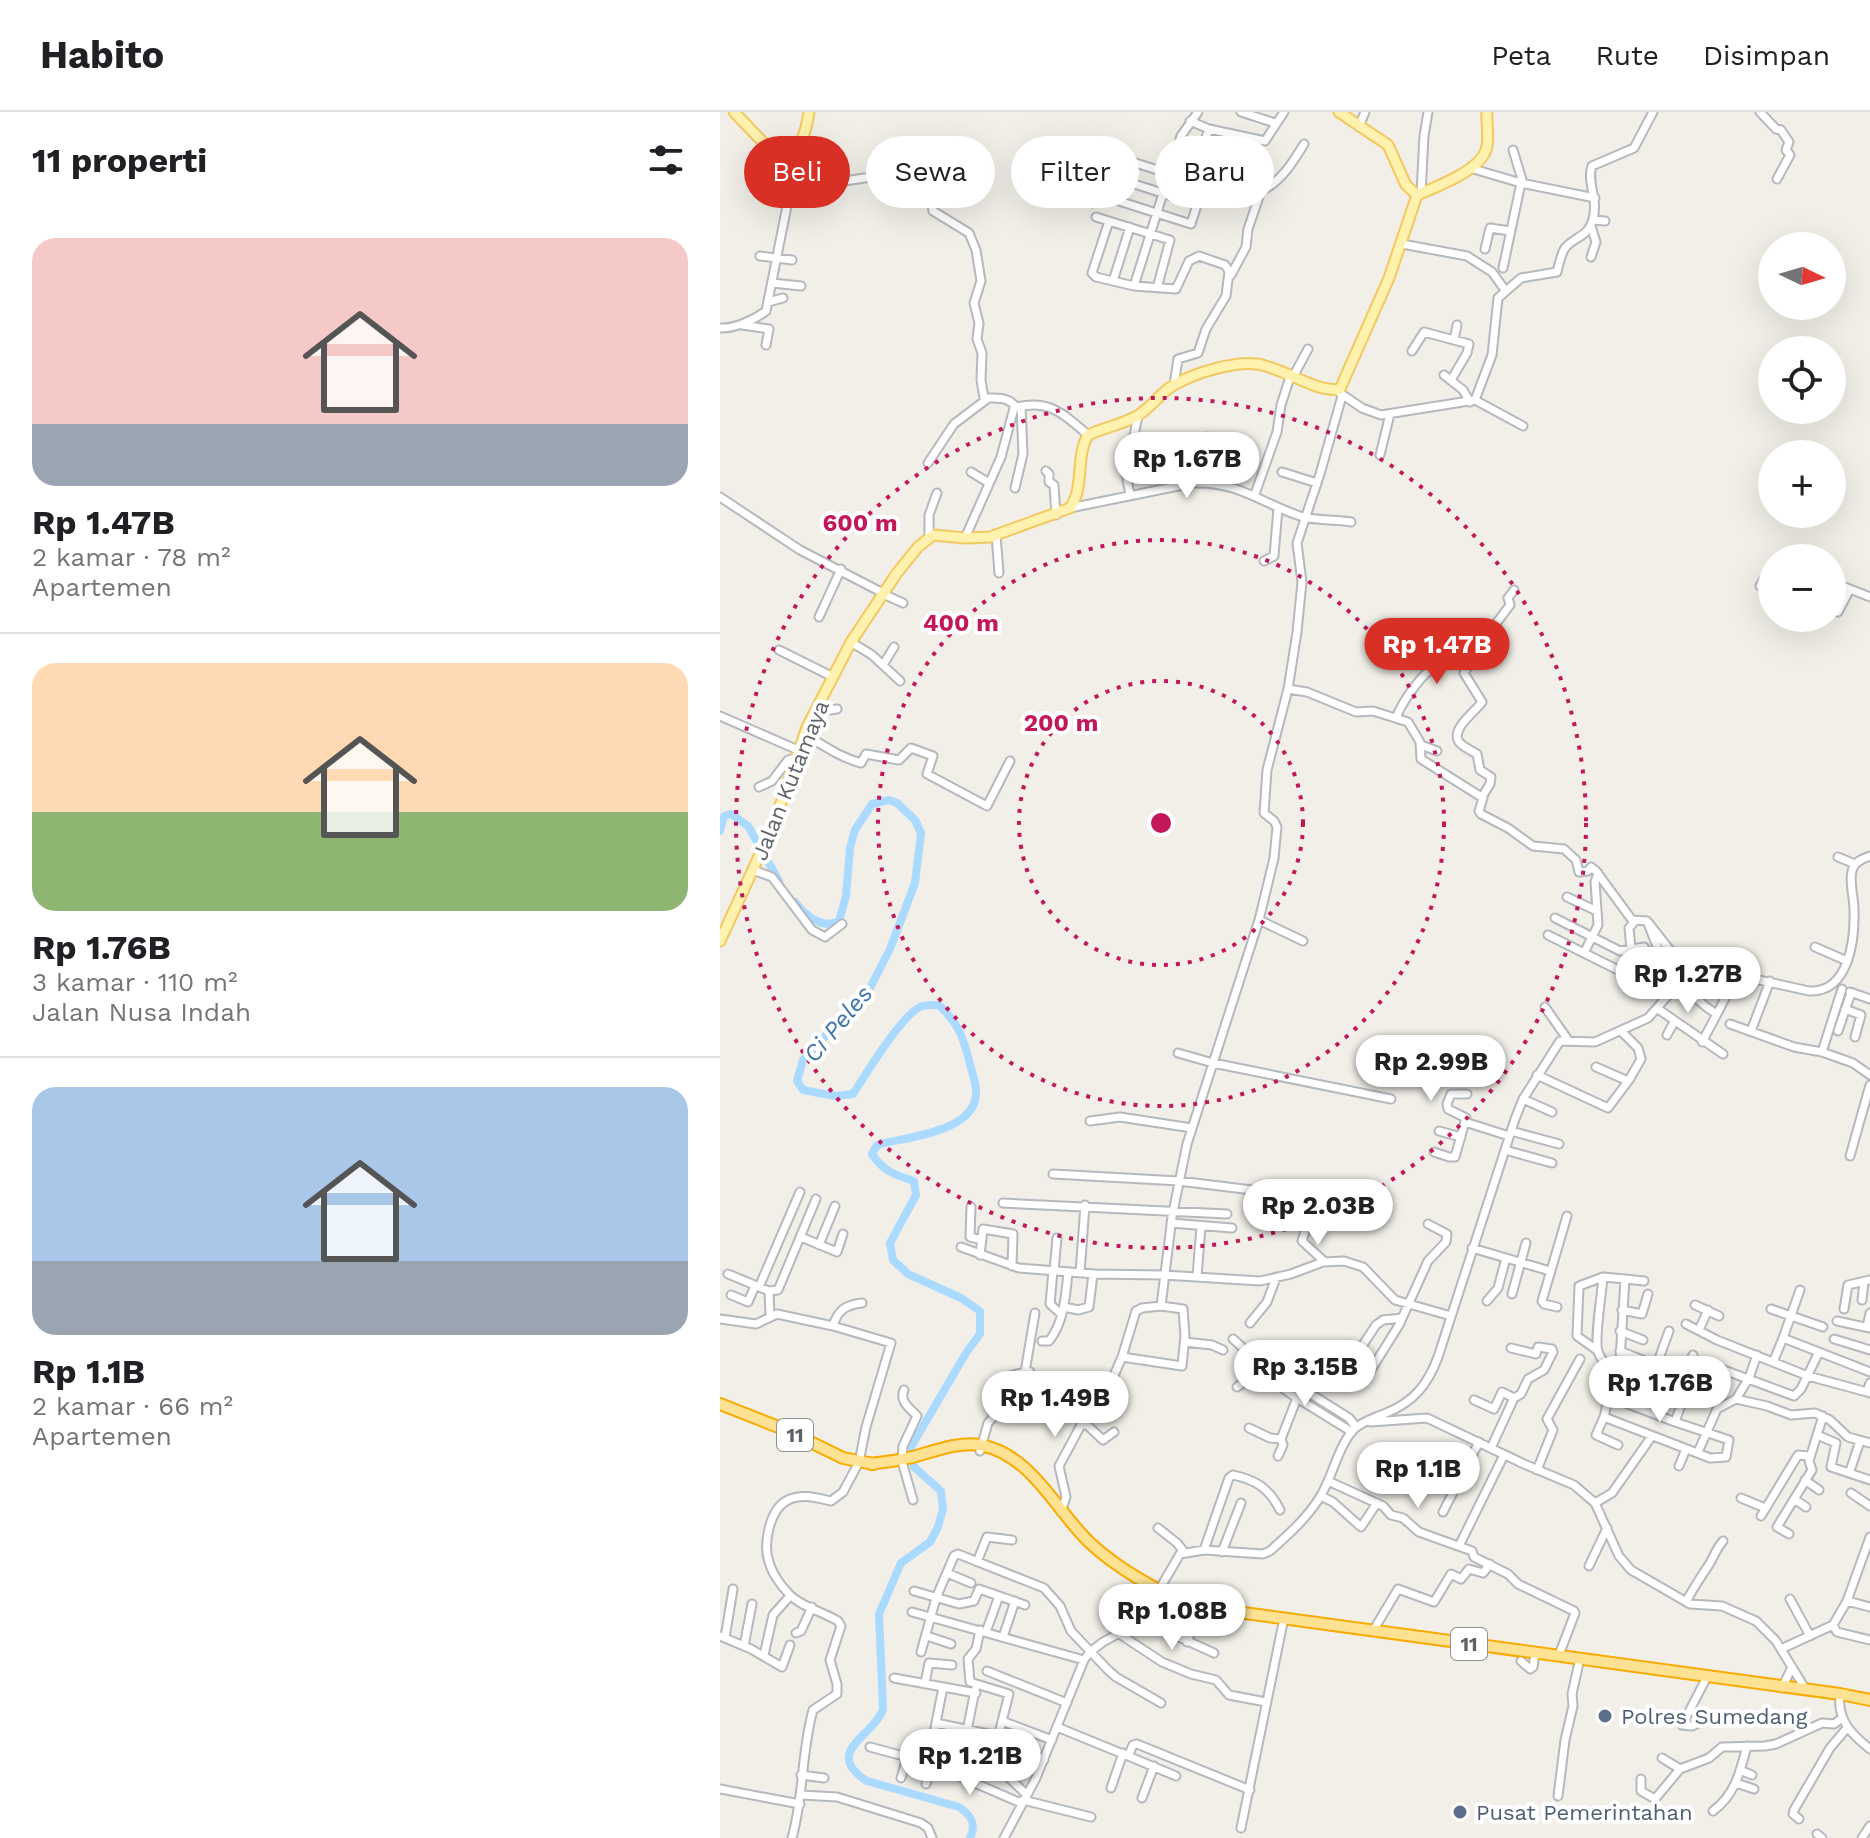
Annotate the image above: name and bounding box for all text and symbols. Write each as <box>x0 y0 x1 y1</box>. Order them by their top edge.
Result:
text: Habito <box>40 33 164 77</box>
text: Peta <box>1491 39 1551 72</box>
text: Rute <box>1595 39 1659 72</box>
text: Disimpan <box>1703 39 1830 72</box>
chip: Beli <box>744 136 850 208</box>
chip: Sewa <box>866 136 995 208</box>
chip: Filter <box>1011 136 1139 208</box>
chip: Baru <box>1155 136 1274 208</box>
icon: filters <box>644 138 688 182</box>
text: 11 properti <box>32 140 207 180</box>
north arrow <box>1758 232 1846 320</box>
map controls <box>1758 232 1846 632</box>
icon: home <box>288 290 432 434</box>
button: locate <box>1758 336 1846 424</box>
pin: Rp 1.67B <box>1104 432 1270 500</box>
button: + <box>1758 440 1846 528</box>
text: Rp 1.67B <box>1132 443 1242 473</box>
text: Rp 1.47B <box>32 502 175 542</box>
text: 600 m <box>822 509 898 537</box>
text: 2 kamar · 78 m² <box>32 542 231 572</box>
button: − <box>1758 544 1846 632</box>
text: Apartemen <box>32 572 172 602</box>
text: 400 m <box>923 609 999 637</box>
pin: Rp 1.47B <box>1354 618 1520 686</box>
text: Rp 1.47B <box>1382 629 1492 659</box>
street label: Jalan Kutamaya <box>747 697 834 864</box>
text: 200 m <box>1024 709 1098 737</box>
icon: home <box>288 715 432 859</box>
centre of rings <box>1147 809 1175 837</box>
text: Rp 1.76B <box>32 927 171 967</box>
pin: Rp 1.27B <box>1605 947 1771 1015</box>
text: Rp 1.27B <box>1634 958 1742 988</box>
text: 3 kamar · 110 m² <box>32 967 237 997</box>
water label: Ci Peles <box>798 980 878 1068</box>
text: Jalan Nusa Indah <box>32 997 251 1027</box>
pin: Rp 2.99B <box>1348 1035 1514 1103</box>
text: Rp 2.99B <box>1374 1046 1488 1076</box>
icon: home <box>288 1139 432 1283</box>
pin: Rp 2.03B <box>1235 1179 1401 1247</box>
text: Rp 2.03B <box>1261 1190 1375 1220</box>
pin: Rp 3.15B <box>1222 1340 1388 1408</box>
text: Rp 1.1B <box>32 1351 145 1391</box>
text: Rp 3.15B <box>1252 1351 1358 1381</box>
pin: Rp 1.76B <box>1577 1356 1743 1424</box>
text: Rp 1.76B <box>1607 1367 1713 1397</box>
pin: Rp 1.49B <box>972 1371 1138 1439</box>
text: Rp 1.49B <box>1000 1382 1110 1412</box>
text: 2 kamar · 66 m² <box>32 1391 233 1421</box>
road number: 11 <box>777 1419 813 1451</box>
text: Apartemen <box>32 1421 172 1451</box>
pin: Rp 1.1B <box>1344 1442 1492 1510</box>
text: Rp 1.1B <box>1375 1453 1461 1483</box>
pin: Rp 1.08B <box>1089 1584 1255 1652</box>
text: Rp 1.08B <box>1117 1595 1227 1625</box>
road number: 11 <box>1451 1628 1487 1660</box>
place label: Polres Sumedang <box>1621 1704 1808 1729</box>
marker: Polres Sumedang <box>1596 1707 1614 1725</box>
pin: Rp 1.21B <box>887 1729 1053 1797</box>
text: Rp 1.21B <box>918 1740 1022 1770</box>
place label: Pusat Pemerintahan <box>1476 1800 1693 1825</box>
marker: Pusat Pemerintahan <box>1451 1803 1469 1821</box>

